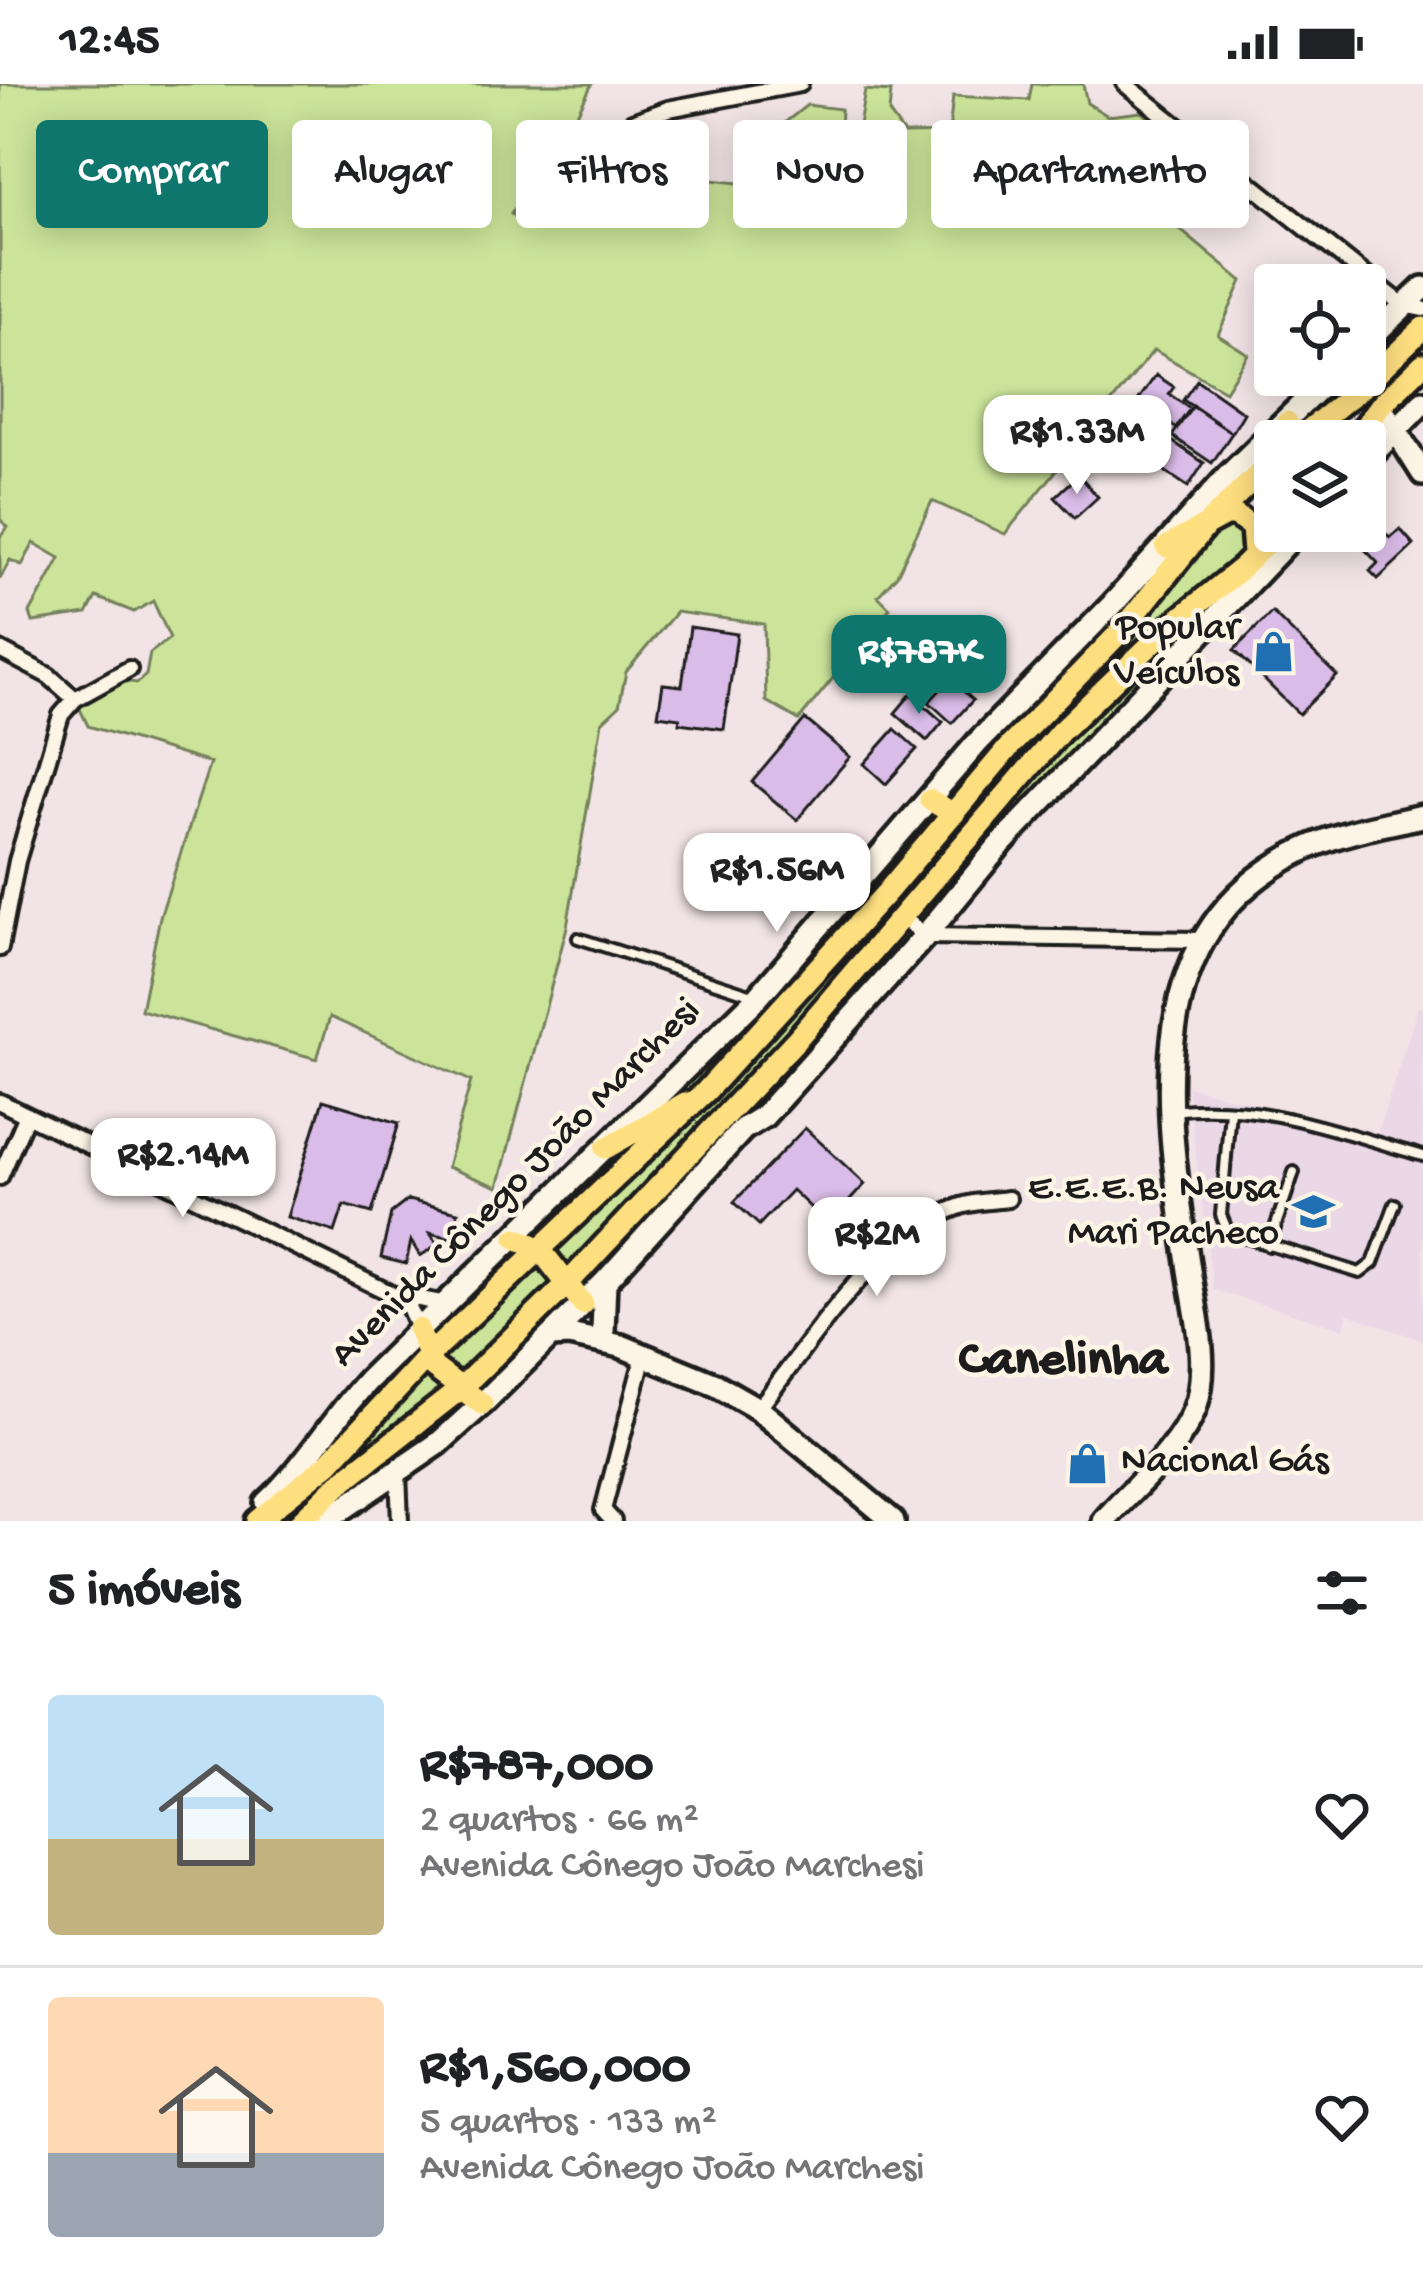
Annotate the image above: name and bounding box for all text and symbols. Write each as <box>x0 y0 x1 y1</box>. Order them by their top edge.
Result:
text: 12:45 <box>60 16 159 69</box>
chip: Comprar <box>36 120 268 228</box>
chip: Alugar <box>292 120 492 228</box>
chip: Filtros <box>516 120 709 228</box>
chip: Novo <box>733 120 907 228</box>
chip: Apartamento <box>931 120 1249 228</box>
map controls <box>1254 264 1386 552</box>
button: locate <box>1254 264 1386 396</box>
pin: R$1.33M <box>966 395 1188 497</box>
text: R$1.33M <box>1010 411 1144 457</box>
button: layers <box>1254 420 1386 552</box>
place label: Popular Veículos <box>1113 607 1242 698</box>
pin: R$787K <box>821 615 1017 717</box>
shop icon: Popular Veículos <box>1250 629 1296 675</box>
text: R$787K <box>858 631 980 677</box>
pin: R$1.56M <box>666 833 888 935</box>
text: R$1.56M <box>710 849 844 895</box>
street label: Avenida Cônego João Marchesi <box>322 989 712 1379</box>
pin: R$2.14M <box>72 1118 294 1220</box>
text: R$2.14M <box>118 1134 248 1180</box>
place label: E.E.E.B. Neusa Mari Pacheco <box>1028 1167 1280 1258</box>
school or university icon: E.E.E.B. Neusa Mari Pacheco <box>1290 1189 1336 1235</box>
pin: R$2M <box>806 1197 948 1299</box>
text: R$2M <box>835 1213 919 1259</box>
district label: Canelinha <box>959 1333 1170 1393</box>
shop icon: Nacional Gás <box>1064 1440 1110 1486</box>
place label: Nacional Gás <box>1121 1440 1330 1486</box>
icon: filters <box>1309 1560 1375 1626</box>
text: 5 imóveis <box>48 1563 239 1623</box>
text: R$787,000 <box>420 1739 654 1799</box>
icon: home <box>144 1743 288 1887</box>
icon: heart <box>1309 1782 1375 1848</box>
text: 2 quartos · 66 m² <box>420 1799 699 1845</box>
text: Avenida Cônego João Marchesi <box>420 1845 924 1891</box>
text: R$1,560,000 <box>420 2041 691 2101</box>
icon: home <box>144 2045 288 2189</box>
icon: heart <box>1309 2084 1375 2150</box>
text: 5 quartos · 133 m² <box>420 2101 717 2147</box>
text: Avenida Cônego João Marchesi <box>420 2147 924 2193</box>

